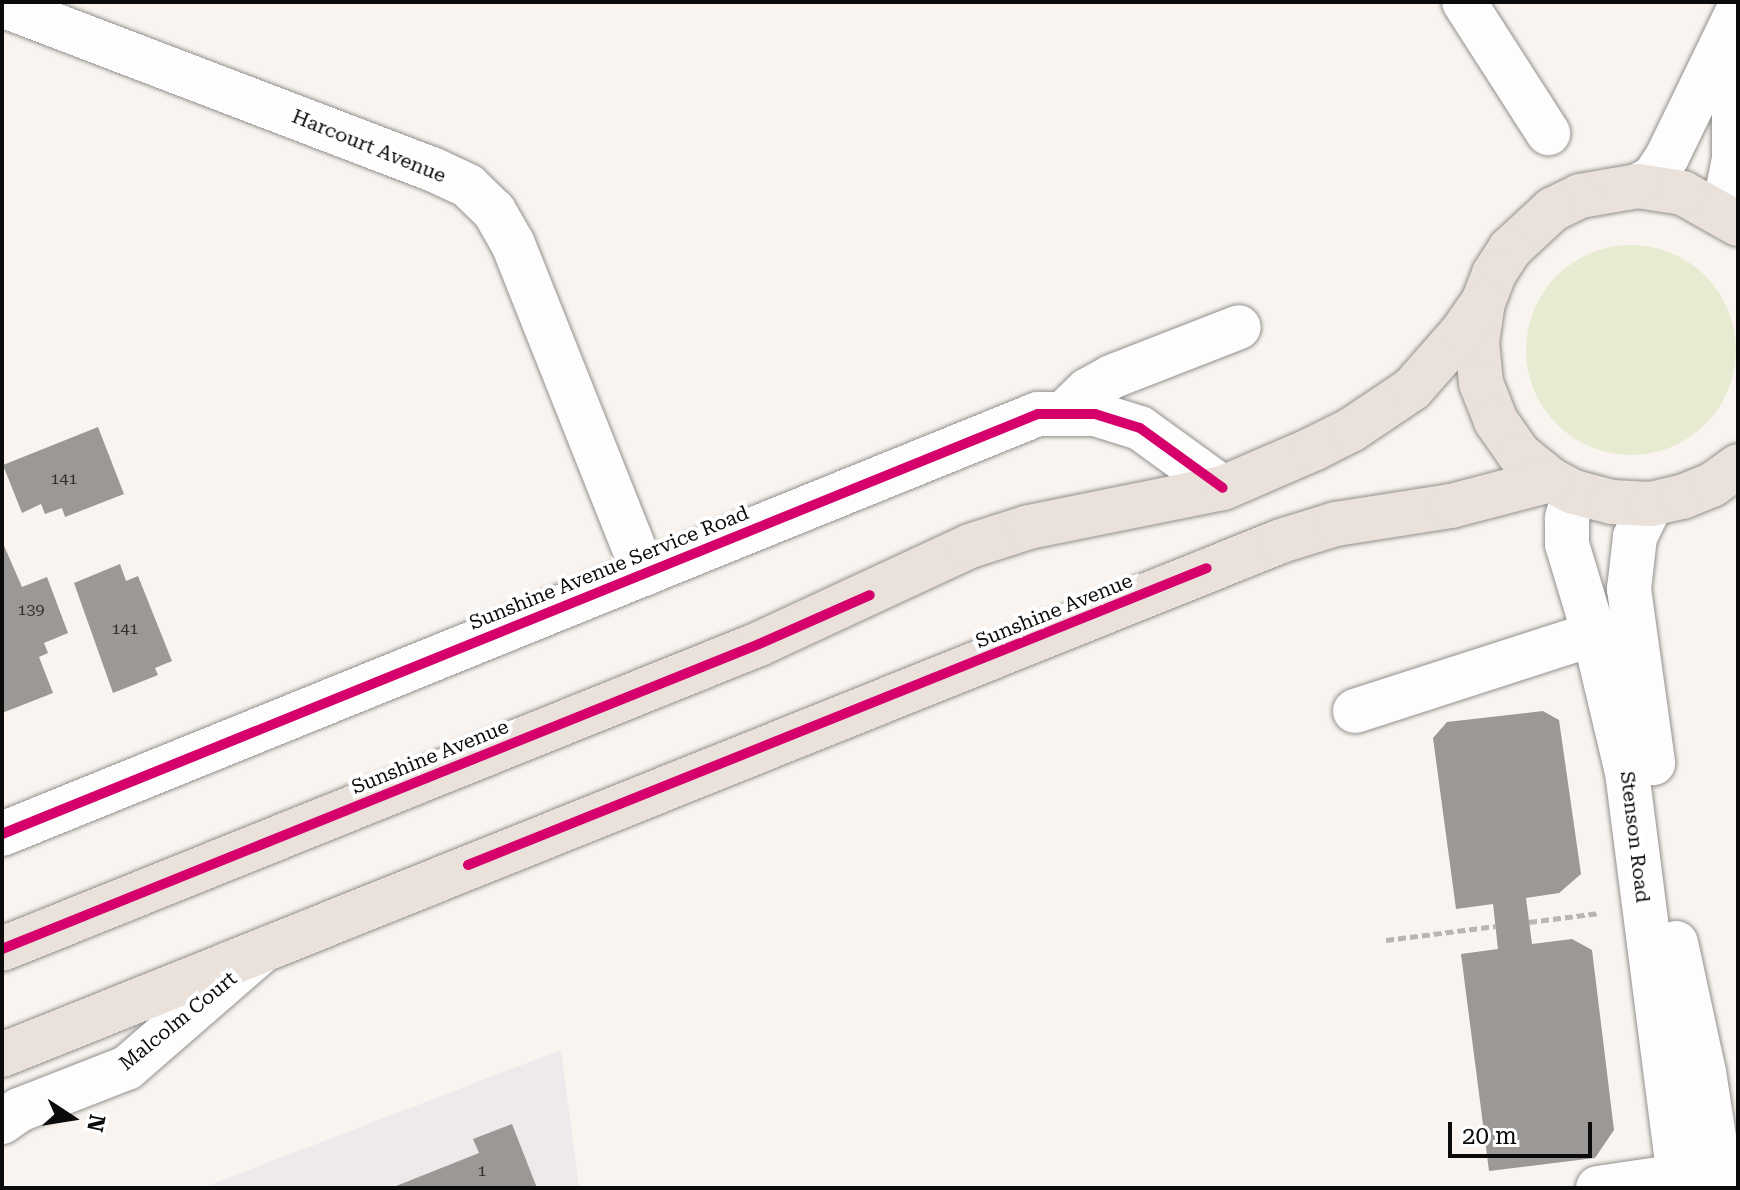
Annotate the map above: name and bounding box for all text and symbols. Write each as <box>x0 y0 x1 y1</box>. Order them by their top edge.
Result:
street label: Harcourt Avenue <box>288 104 450 188</box>
house number: 141 <box>51 469 77 489</box>
street label: Sunshine Avenue Service Road <box>466 501 752 635</box>
street label: Sunshine Avenue <box>972 569 1136 653</box>
house number: 139 <box>18 600 44 620</box>
house number: 141 <box>112 619 138 639</box>
street label: Sunshine Avenue <box>348 715 512 799</box>
street label: Stenson Road <box>1615 770 1655 904</box>
street label: Malcolm Court <box>114 966 242 1076</box>
north arrow <box>32 1078 112 1158</box>
scale bar <box>1452 1106 1596 1156</box>
text: N <box>82 1112 110 1134</box>
text: 20 m <box>1462 1122 1517 1150</box>
house number: 1 <box>478 1161 486 1181</box>

